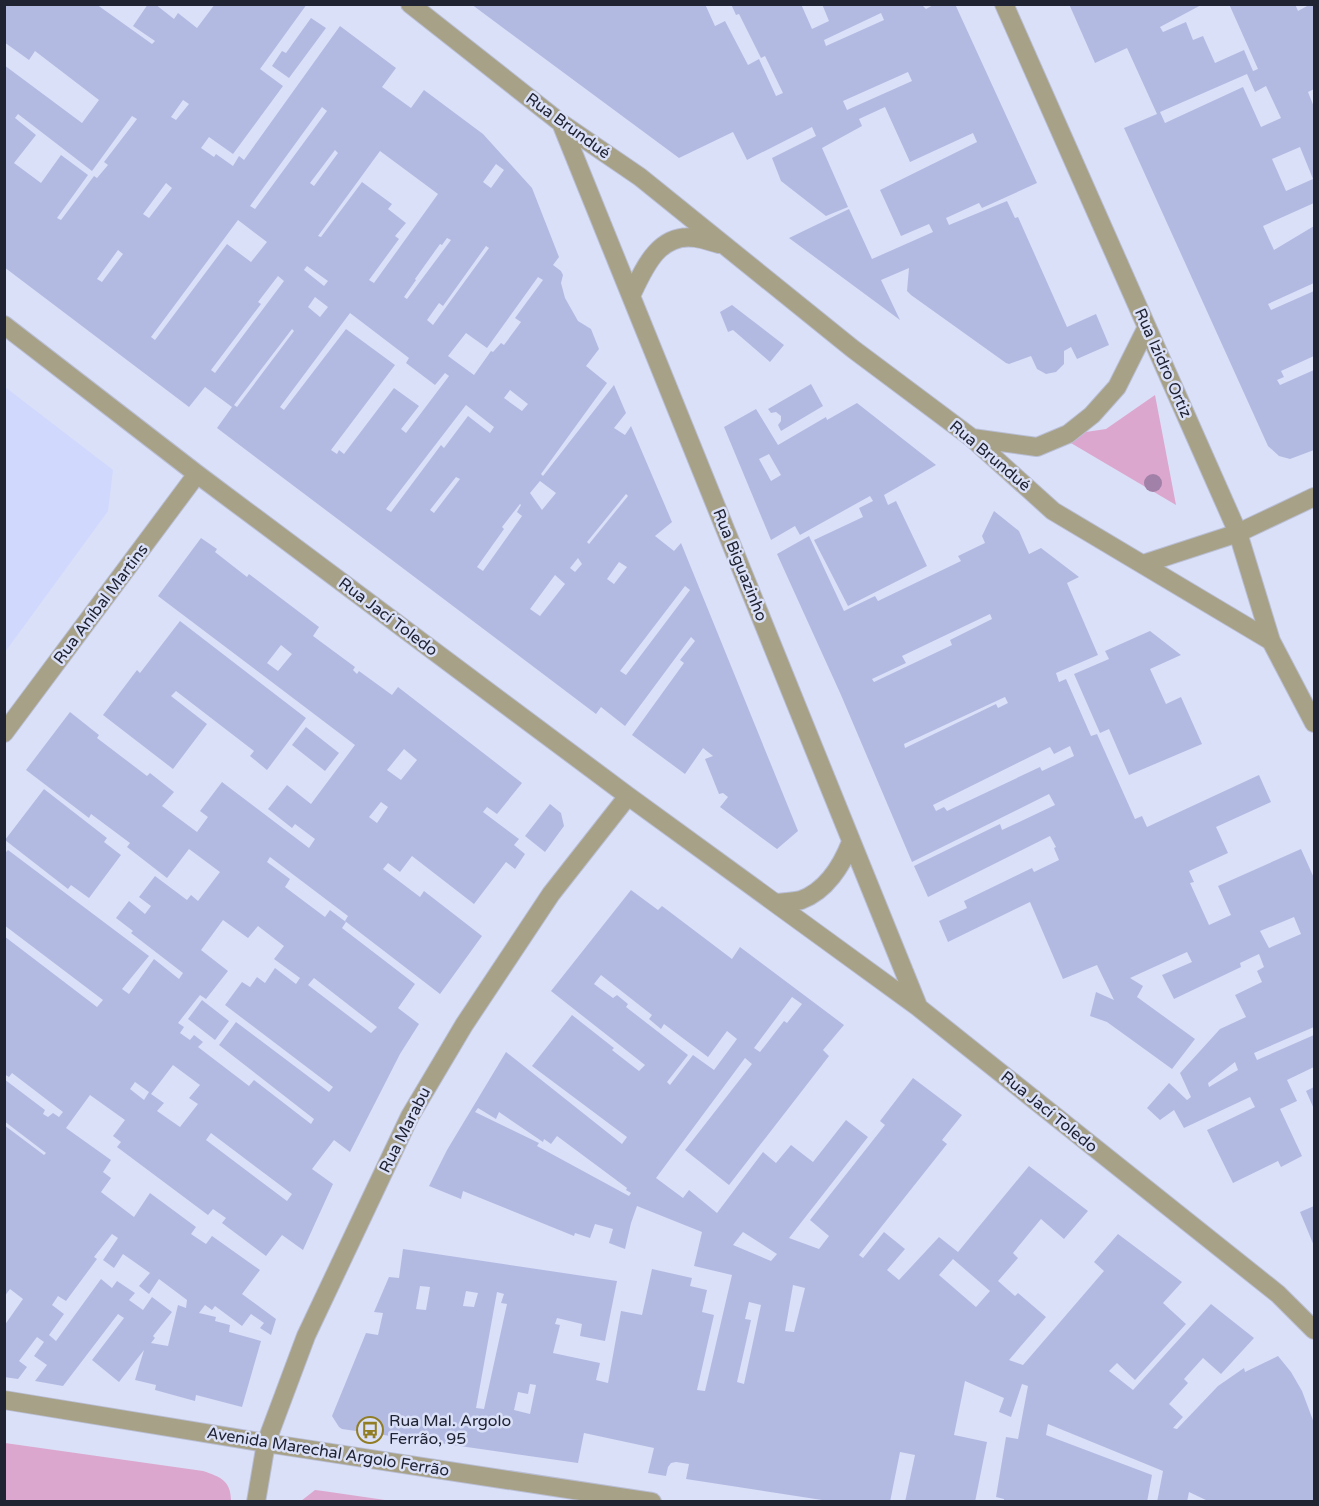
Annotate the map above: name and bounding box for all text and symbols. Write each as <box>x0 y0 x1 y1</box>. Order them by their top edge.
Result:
street label: Rua Brundué <box>522 89 614 163</box>
street label: Rua Izidro Ortiz <box>1130 305 1196 421</box>
street label: Rua Brundué <box>945 416 1035 496</box>
street label: Rua Biguazinho <box>708 506 772 624</box>
street label: Rua Aníbal Martins <box>49 540 153 668</box>
street label: Rua Jací Toledo <box>335 573 441 661</box>
street label: Rua Jací Toledo <box>997 1067 1101 1157</box>
street label: Rua Marabu <box>375 1084 435 1176</box>
place label: Rua Mal. Argolo Ferrão, 95 <box>389 1411 511 1449</box>
bus stop icon: Rua Mal. Argolo Ferrão, 95 <box>355 1415 385 1445</box>
street label: Avenida Marechal Argolo Ferrão <box>205 1423 451 1481</box>

